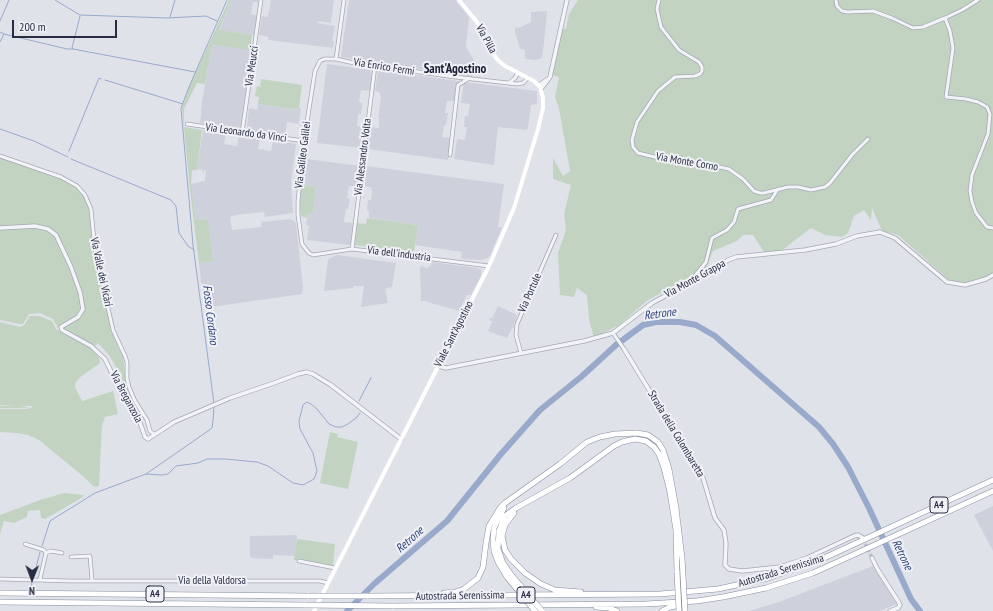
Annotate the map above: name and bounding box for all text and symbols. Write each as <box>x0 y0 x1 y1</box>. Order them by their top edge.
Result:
scale bar <box>14 12 119 38</box>
text: 200 m <box>19 19 46 34</box>
street label: Via Pilla <box>473 22 499 56</box>
street label: Via Meucci <box>243 45 261 87</box>
street label: Via Enrico Fermi <box>353 56 415 78</box>
district label: Sant'Agostino <box>424 61 486 77</box>
street label: Via Alessandro Volta <box>352 118 374 196</box>
street label: Via Leonardo da Vinci <box>205 121 287 145</box>
street label: Via Galileo Galilei <box>292 121 314 189</box>
street label: Via Monte Corno <box>655 150 719 174</box>
street label: Via Valle dei Vicàri <box>87 236 115 308</box>
street label: Via dell'industria <box>366 244 432 264</box>
street label: Via Monte Grappa <box>662 257 728 301</box>
street label: Via Portule <box>515 271 545 315</box>
water label: Fosso Cordano <box>199 284 221 346</box>
street label: Viale Sant'Agostino <box>432 299 476 369</box>
water label: Retrone <box>643 305 677 323</box>
street label: Via Breganzola <box>107 369 145 425</box>
street label: Strada della Colombaretta <box>645 388 707 480</box>
road number: A4 <box>930 497 948 513</box>
water label: Retrone <box>393 524 427 556</box>
water label: Retrone <box>888 537 916 573</box>
street label: Autostrada Serenissima <box>737 552 825 590</box>
north arrow <box>12 559 52 599</box>
street label: Via della Valdorsa <box>178 574 246 588</box>
text: N <box>29 584 35 598</box>
road number: A4 <box>146 586 164 602</box>
road number: A4 <box>517 587 535 603</box>
street label: Autostrada Serenissima <box>416 589 504 603</box>

